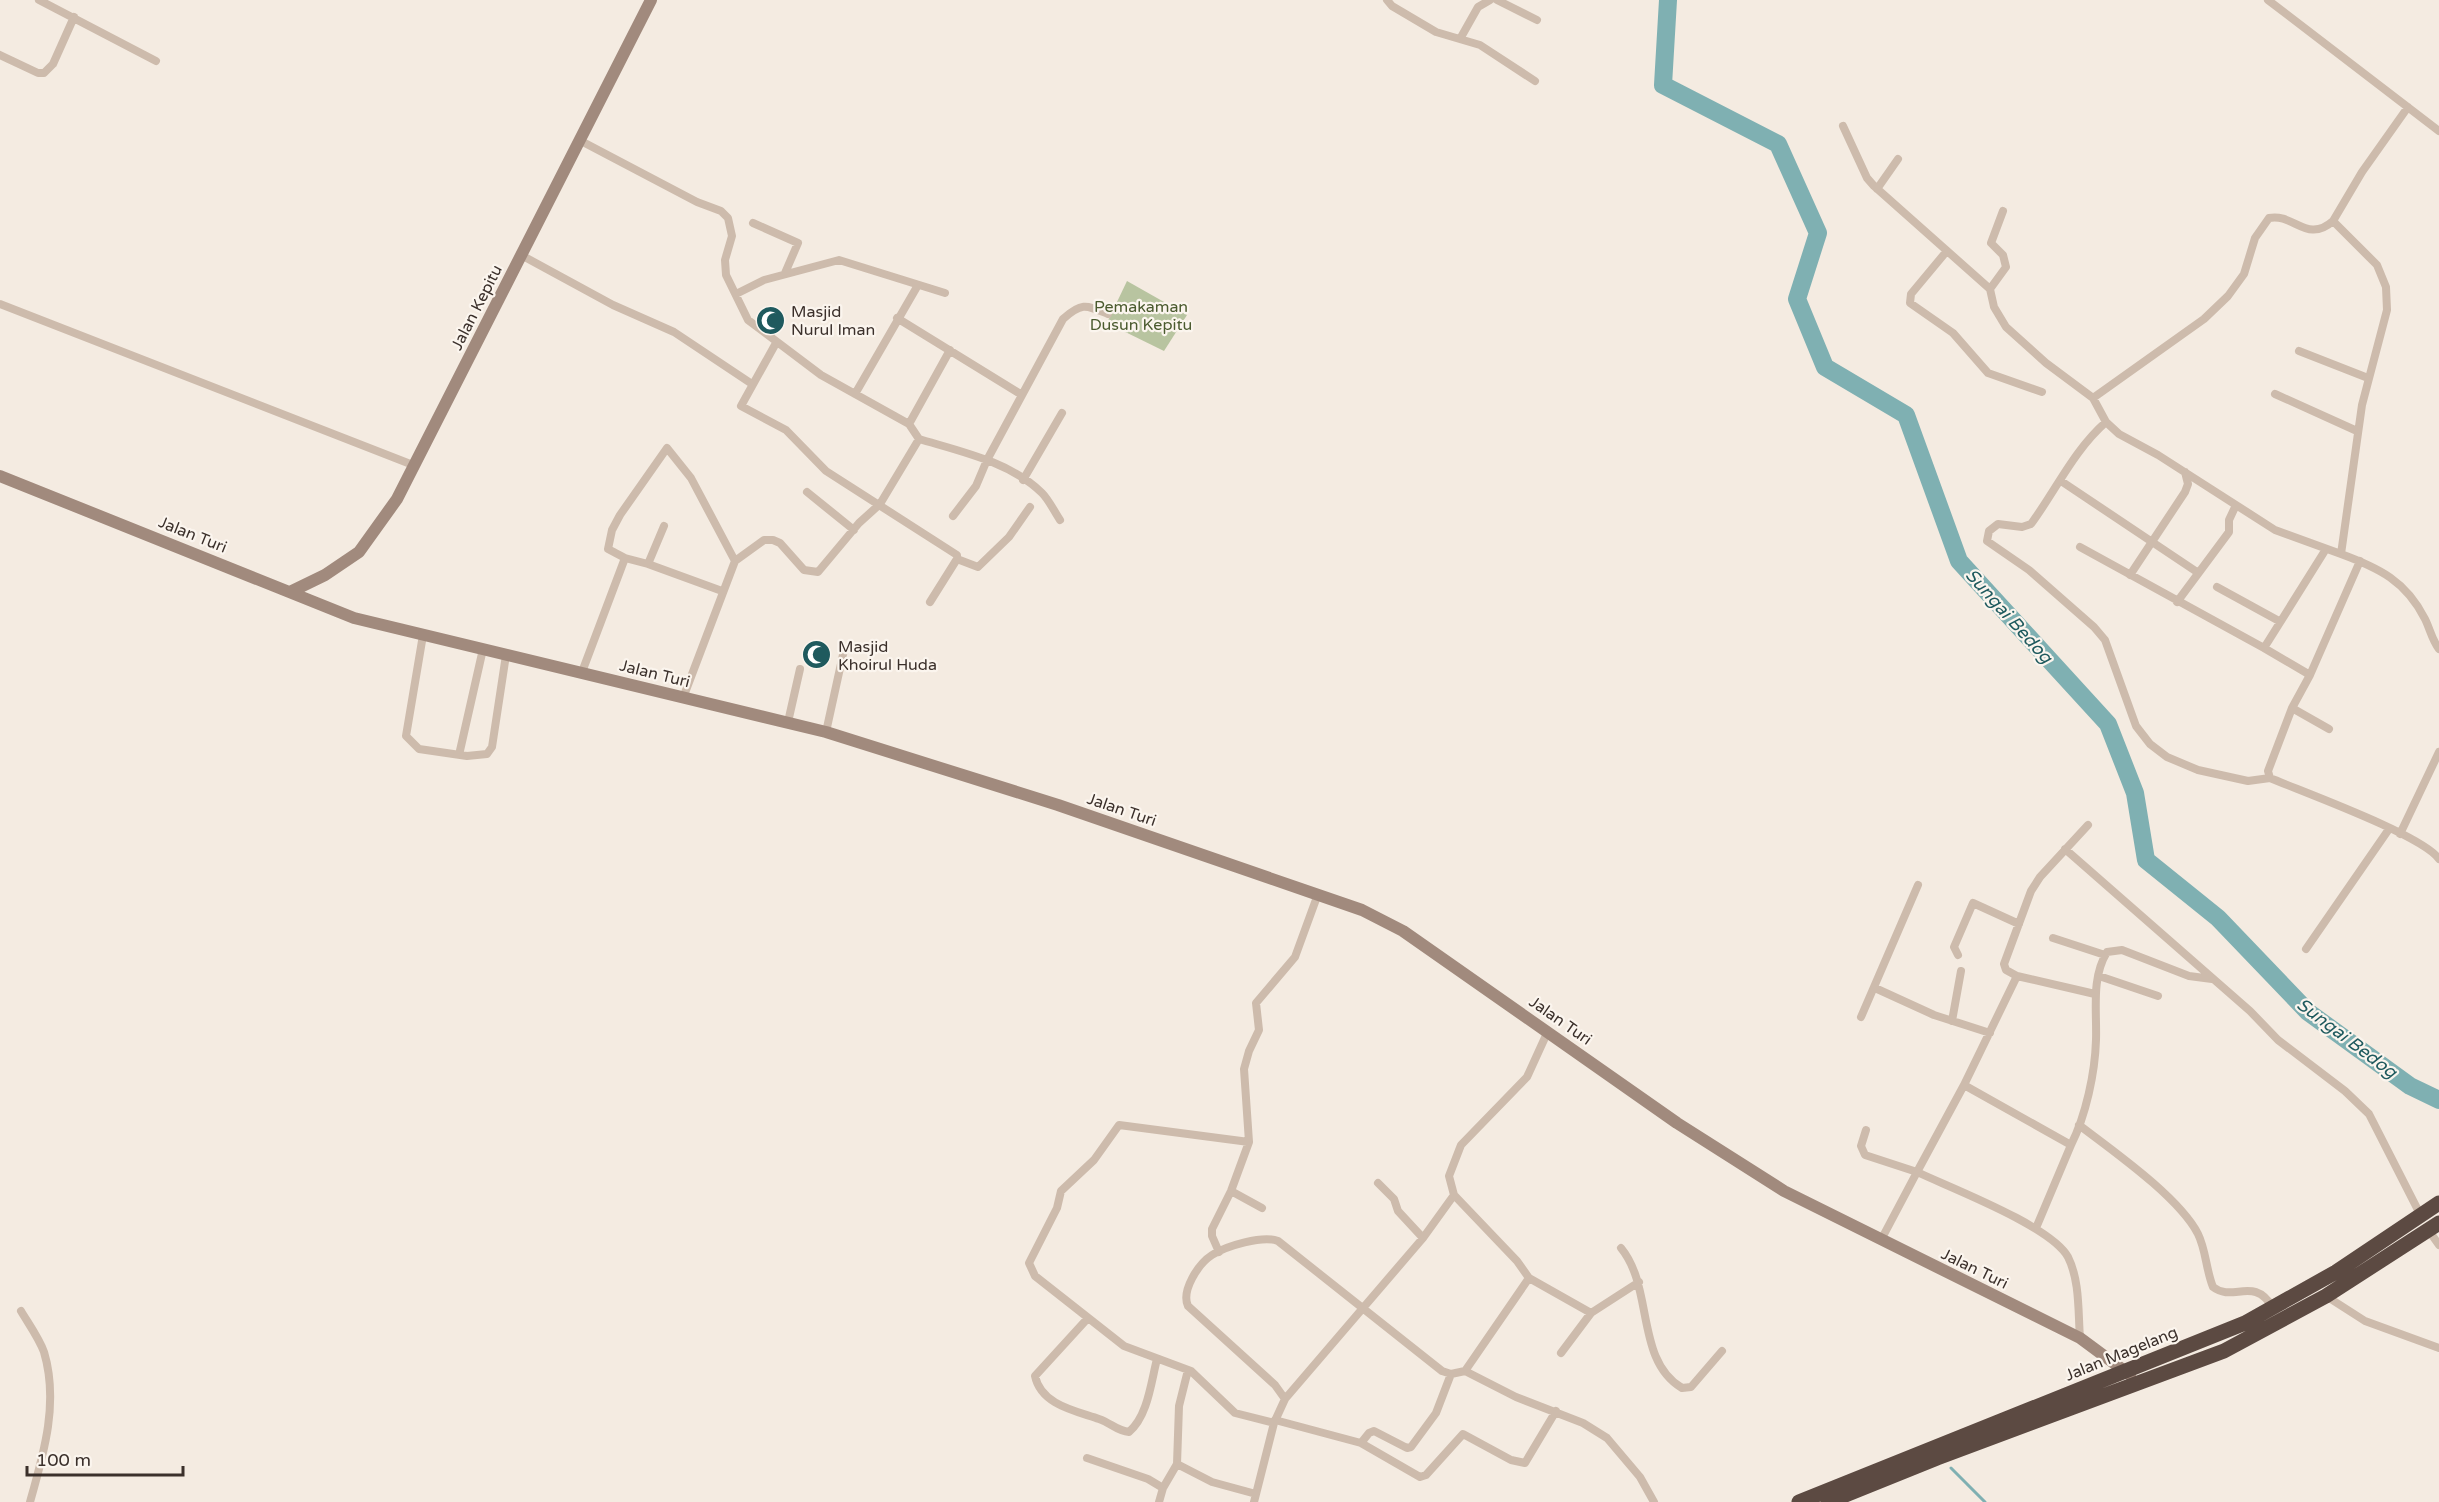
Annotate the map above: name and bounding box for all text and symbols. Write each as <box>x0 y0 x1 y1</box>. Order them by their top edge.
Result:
street label: Jalan Kepitu <box>447 261 507 353</box>
park label: Pemakaman Dusun Kepitu <box>1090 297 1192 335</box>
place label: Masjid Nurul Iman <box>791 302 875 340</box>
mosque icon: Masjid Nurul Iman <box>754 304 786 336</box>
street label: Jalan Turi <box>156 512 230 558</box>
water label: Sungai Bedog <box>1961 564 2058 669</box>
place label: Masjid Khoirul Huda <box>838 637 937 675</box>
mosque icon: Masjid Khoirul Huda <box>801 639 833 671</box>
street label: Jalan Turi <box>617 656 692 692</box>
street label: Jalan Turi <box>1084 789 1159 831</box>
street label: Jalan Turi <box>1525 992 1596 1050</box>
water label: Sungai Bedog <box>2293 993 2403 1084</box>
street label: Jalan Turi <box>1938 1244 2011 1294</box>
street label: Jalan Magelang <box>2062 1322 2181 1386</box>
scale bar <box>27 1439 183 1477</box>
text: 100 m <box>36 1449 91 1471</box>

